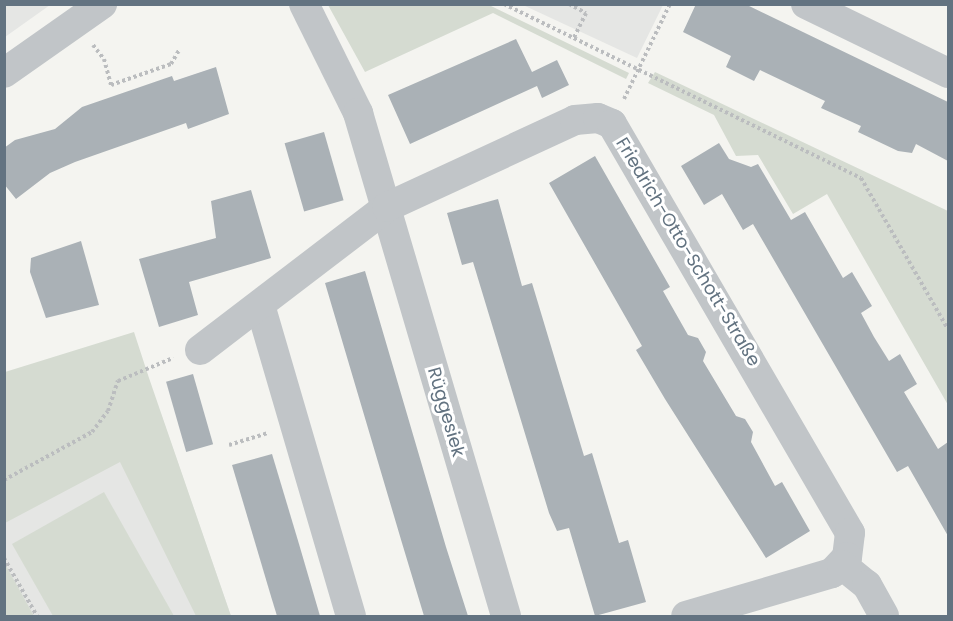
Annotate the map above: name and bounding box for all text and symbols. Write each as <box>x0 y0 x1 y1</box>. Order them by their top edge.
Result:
street label: Friedrich-Otto-Schott-Straße <box>611 134 765 370</box>
street label: Rüggesiek <box>423 365 469 459</box>

